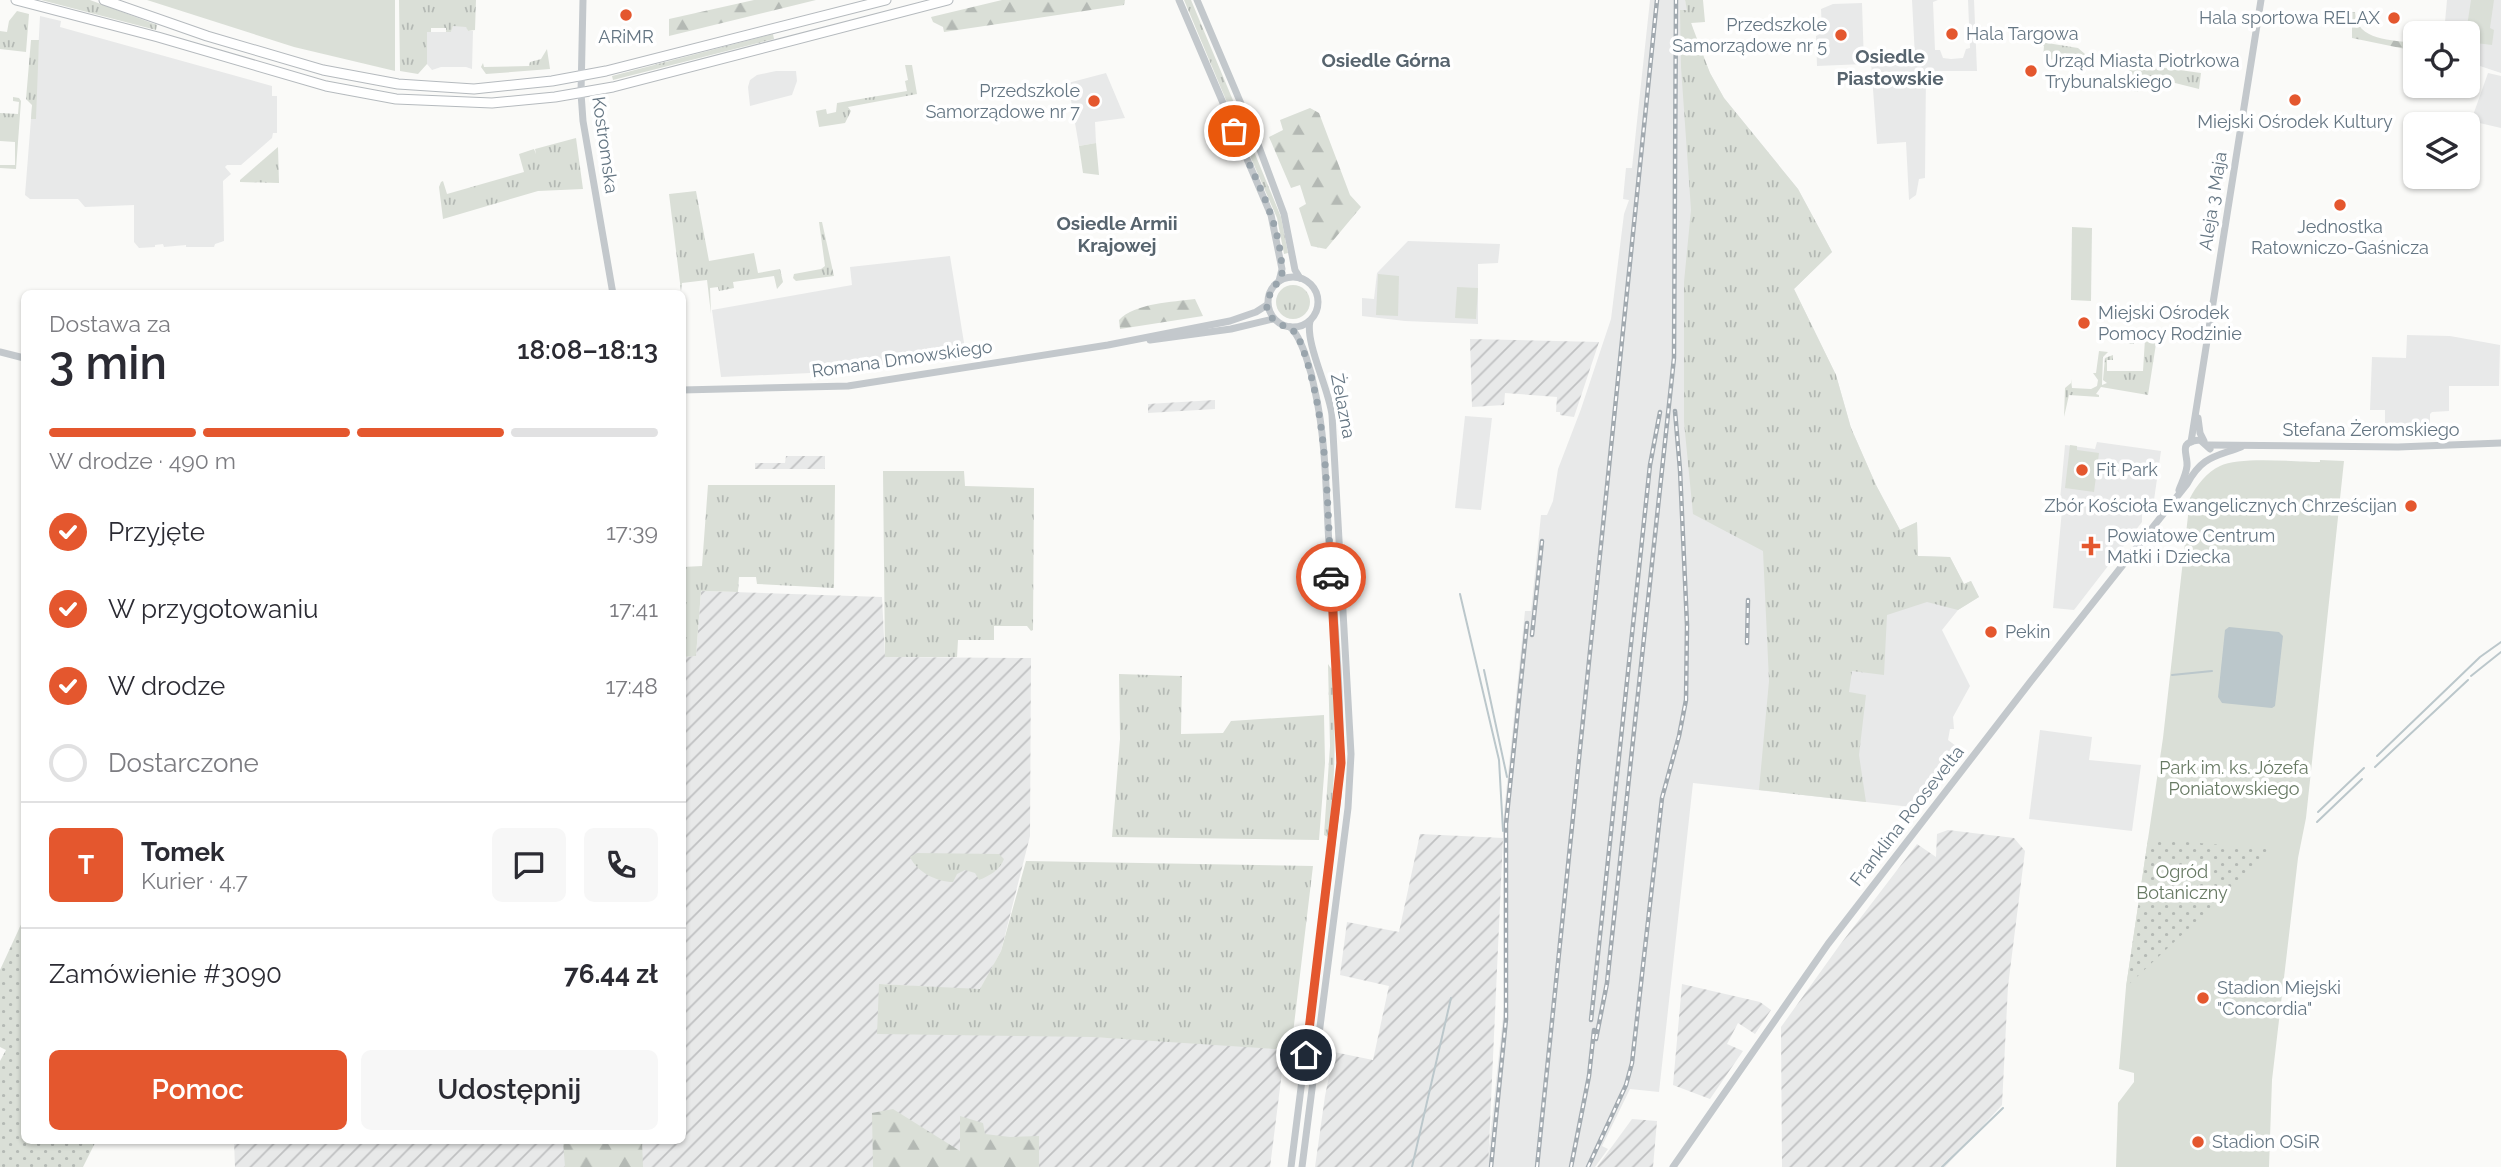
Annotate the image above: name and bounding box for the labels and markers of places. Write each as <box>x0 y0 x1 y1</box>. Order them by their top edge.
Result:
marker: ARiMR <box>618 7 634 23</box>
place label: Hala sportowa RELAX <box>2199 7 2381 28</box>
marker: Hala sportowa RELAX <box>2386 10 2402 26</box>
place label: Przedszkole Samorządowe nr 5 <box>1672 14 1827 56</box>
place label: Hala Targowa <box>1966 23 2078 44</box>
place label: ARiMR <box>598 26 654 47</box>
marker: Hala Targowa <box>1944 26 1960 42</box>
marker: Przedszkole Samorządowe nr 5 <box>1833 27 1849 43</box>
place label: Urząd Miasta Piotrkowa Trybunalskiego <box>2045 50 2240 92</box>
marker: Urząd Miasta Piotrkowa Trybunalskiego <box>2023 63 2039 79</box>
place label: Przedszkole Samorządowe nr 7 <box>925 80 1080 122</box>
marker: Miejski Ośrodek Kultury <box>2287 92 2303 108</box>
marker: Przedszkole Samorządowe nr 7 <box>1086 93 1102 109</box>
pin <box>1204 101 1264 161</box>
place label: Miejski Ośrodek Kultury <box>2197 111 2393 132</box>
marker: Jednostka Ratowniczo-Gaśnicza <box>2332 197 2348 213</box>
place label: Jednostka Ratowniczo-Gaśnicza <box>2251 216 2429 258</box>
place label: Miejski Ośrodek Pomocy Rodzinie <box>2098 302 2242 344</box>
marker: Miejski Ośrodek Pomocy Rodzinie <box>2076 315 2092 331</box>
place label: Fit Park <box>2096 459 2158 480</box>
marker: Fit Park <box>2074 462 2090 478</box>
place label: Zbór Kościoła Ewangelicznych Chrześcijan <box>2044 495 2397 516</box>
marker: Zbór Kościoła Ewangelicznych Chrześcijan <box>2403 498 2419 514</box>
place label: Powiatowe Centrum Matki i Dziecka <box>2107 525 2275 567</box>
marker: Powiatowe Centrum Matki i Dziecka <box>2081 536 2101 556</box>
place label: Pekin <box>2005 621 2051 642</box>
marker: Pekin <box>1983 624 1999 640</box>
place label: Stadion Miejski "Concordia" <box>2217 977 2341 1019</box>
marker: Stadion Miejski "Concordia" <box>2195 990 2211 1006</box>
pin <box>1276 1025 1336 1085</box>
place label: Stadion OSiR <box>2212 1131 2320 1152</box>
marker: Stadion OSiR <box>2190 1134 2206 1150</box>

